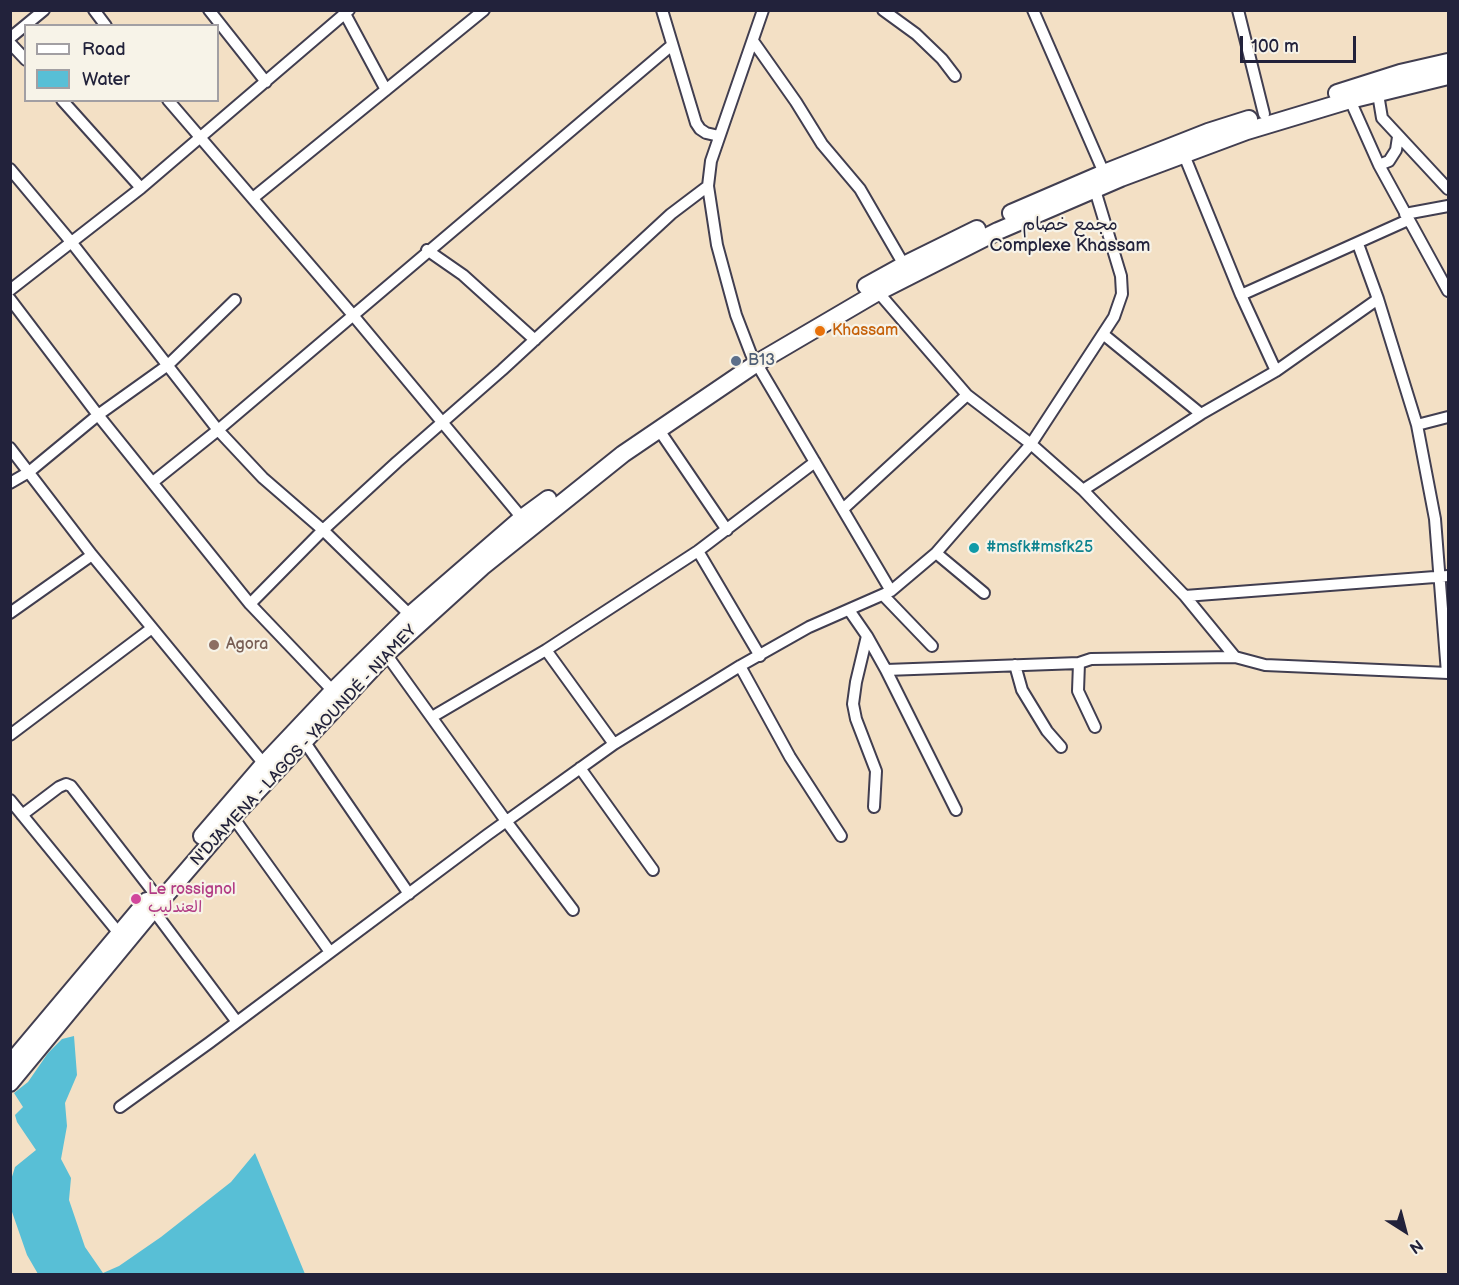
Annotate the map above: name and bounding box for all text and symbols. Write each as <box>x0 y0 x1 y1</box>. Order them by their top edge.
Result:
legend <box>24 24 219 102</box>
scale bar <box>1243 24 1358 62</box>
text: 100 m <box>1251 36 1299 57</box>
text: Road <box>82 39 126 60</box>
text: Water <box>82 69 130 90</box>
district label: مجمع خصام Complexe Khassam <box>978 214 1162 256</box>
place label: Khassam <box>832 321 898 341</box>
marker: Khassam <box>813 324 827 338</box>
place label: B13 <box>748 351 775 371</box>
marker: B13 <box>729 354 743 368</box>
place label: #msfk#msfk25 <box>986 538 1093 558</box>
marker: #msfk#msfk25 <box>967 541 981 555</box>
street label: N'DJAMENA - LAGOS - YAOUNDÉ - NIAMEY <box>187 622 421 870</box>
place label: Agora <box>226 635 268 655</box>
marker: Agora <box>207 638 221 652</box>
place label: Le rossignol العندليب <box>148 880 236 918</box>
marker: Le rossignol العندليب <box>129 892 143 906</box>
north arrow <box>1375 1201 1435 1261</box>
text: N <box>1405 1235 1426 1257</box>

